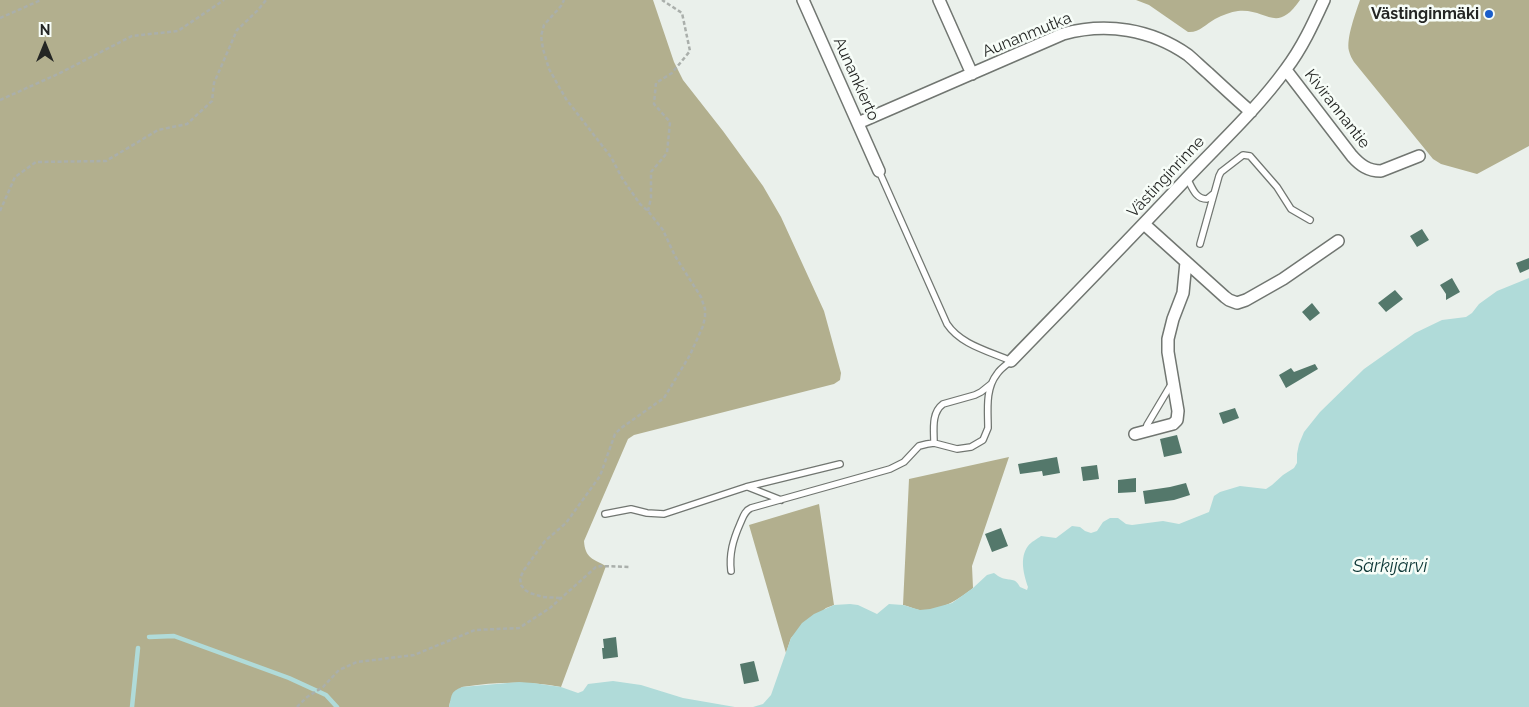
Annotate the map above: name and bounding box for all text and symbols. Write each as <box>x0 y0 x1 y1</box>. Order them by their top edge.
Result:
place label: Västinginmäki <box>1371 4 1479 24</box>
street label: Aunanmutka <box>980 8 1074 62</box>
marker: Västinginmäki <box>1483 8 1495 20</box>
north arrow <box>20 20 70 70</box>
text: N <box>40 22 50 38</box>
street label: Aunankierto <box>829 34 883 124</box>
street label: Kivirannantie <box>1300 66 1374 152</box>
street label: Västinginrinne <box>1123 132 1209 222</box>
water label: Särkijärvi <box>1353 556 1427 578</box>

